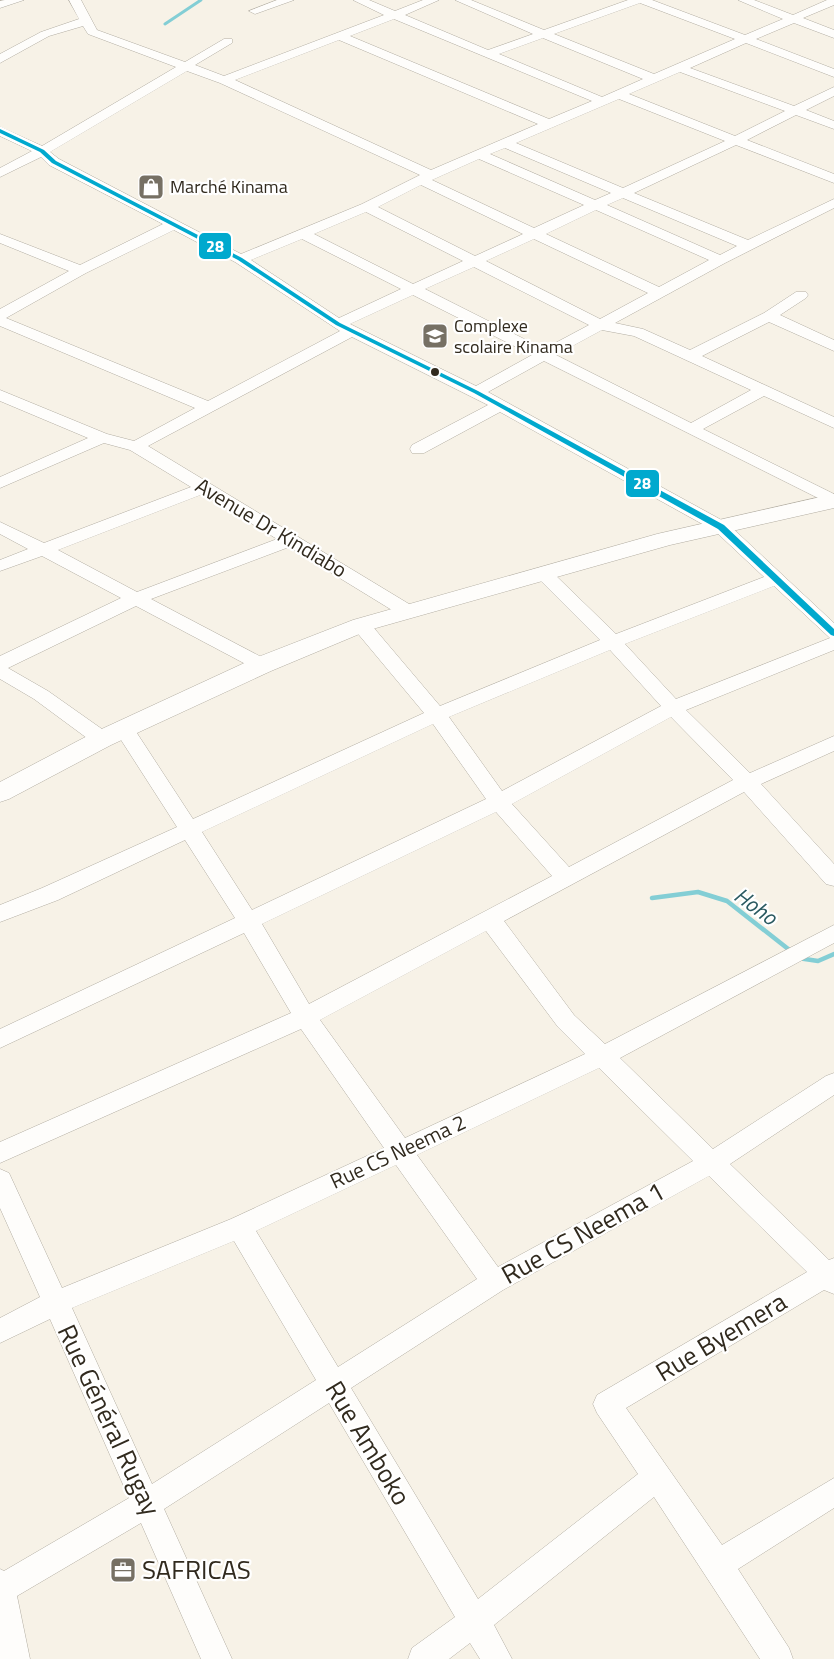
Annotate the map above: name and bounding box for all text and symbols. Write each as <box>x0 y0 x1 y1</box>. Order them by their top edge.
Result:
shop icon: Marché Kinama <box>136 172 166 202</box>
place label: Marché Kinama <box>170 173 288 200</box>
line badge: 28 <box>198 232 232 260</box>
text: 28 <box>206 234 224 258</box>
place label: Complexe scolaire Kinama <box>454 312 573 360</box>
school or university icon: Complexe scolaire Kinama <box>420 321 450 351</box>
unlabelled marker <box>429 366 441 378</box>
street label: Avenue Dr Kindiabo <box>190 469 353 585</box>
line badge: 28 <box>625 469 660 498</box>
text: 28 <box>633 471 651 495</box>
water label: Hoho <box>727 879 786 934</box>
street label: Rue CS Neema 2 <box>324 1106 471 1197</box>
street label: Rue CS Neema 1 <box>494 1172 672 1294</box>
street label: Rue Byemera <box>648 1282 794 1391</box>
street label: Rue Général Rugay <box>48 1318 171 1522</box>
street label: Rue Amboko <box>316 1373 421 1512</box>
place label: SAFRICAS <box>142 1550 251 1589</box>
office icon: SAFRICAS <box>108 1555 138 1585</box>

